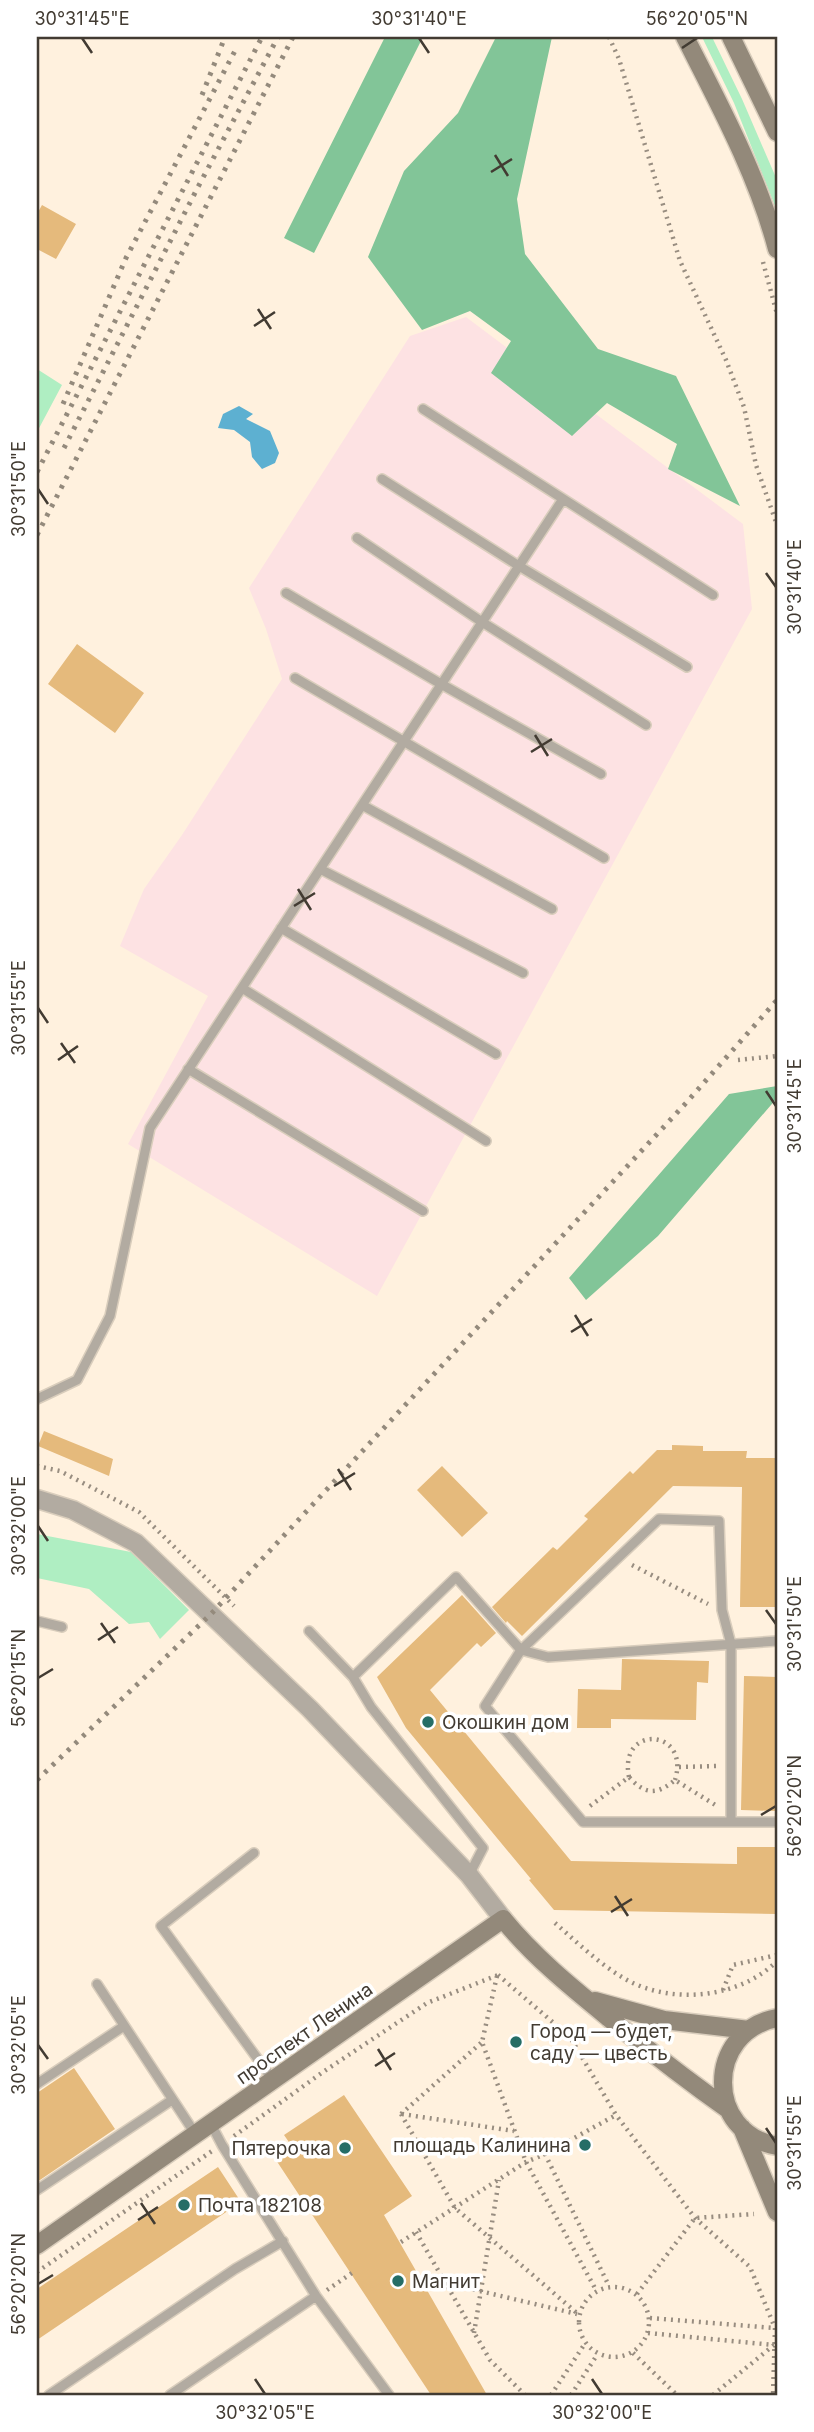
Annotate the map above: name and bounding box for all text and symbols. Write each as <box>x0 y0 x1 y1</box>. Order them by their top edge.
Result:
text: 30°31'45"E <box>34 8 130 29</box>
text: 30°31'40"E <box>371 8 467 29</box>
text: 56°20'05"N <box>646 8 748 29</box>
text: 30°31'50"E <box>8 441 29 537</box>
text: 30°31'40"E <box>784 539 805 635</box>
text: 30°31'55"E <box>8 960 29 1056</box>
text: 30°31'45"E <box>784 1058 805 1154</box>
text: 30°32'00"E <box>8 1476 29 1576</box>
text: 30°31'50"E <box>784 1576 805 1672</box>
text: 56°20'15"N <box>8 1629 29 1727</box>
place label: Окошкин дом <box>442 1711 569 1734</box>
marker: Окошкин дом <box>420 1714 436 1730</box>
text: 56°20'20"N <box>784 1755 805 1857</box>
street label: проспект Ленина <box>232 1978 377 2089</box>
text: 30°32'05"E <box>8 1995 29 2095</box>
place label: Город — будет, саду — цвесть <box>530 2020 673 2065</box>
marker: Город — будет, саду — цвесть <box>508 2034 524 2050</box>
text: 30°31'55"E <box>784 2095 805 2191</box>
place label: площадь Калинина <box>393 2134 571 2157</box>
place label: Пятерочка <box>232 2137 331 2160</box>
marker: площадь Калинина <box>577 2137 593 2153</box>
marker: Пятерочка <box>337 2140 353 2156</box>
place label: Почта 182108 <box>198 2194 322 2217</box>
marker: Почта 182108 <box>176 2197 192 2213</box>
text: 56°20'20"N <box>8 2233 29 2335</box>
place label: Магнит <box>412 2270 480 2293</box>
marker: Магнит <box>390 2273 406 2289</box>
text: 30°32'05"E <box>215 2402 315 2423</box>
text: 30°32'00"E <box>552 2402 652 2423</box>

